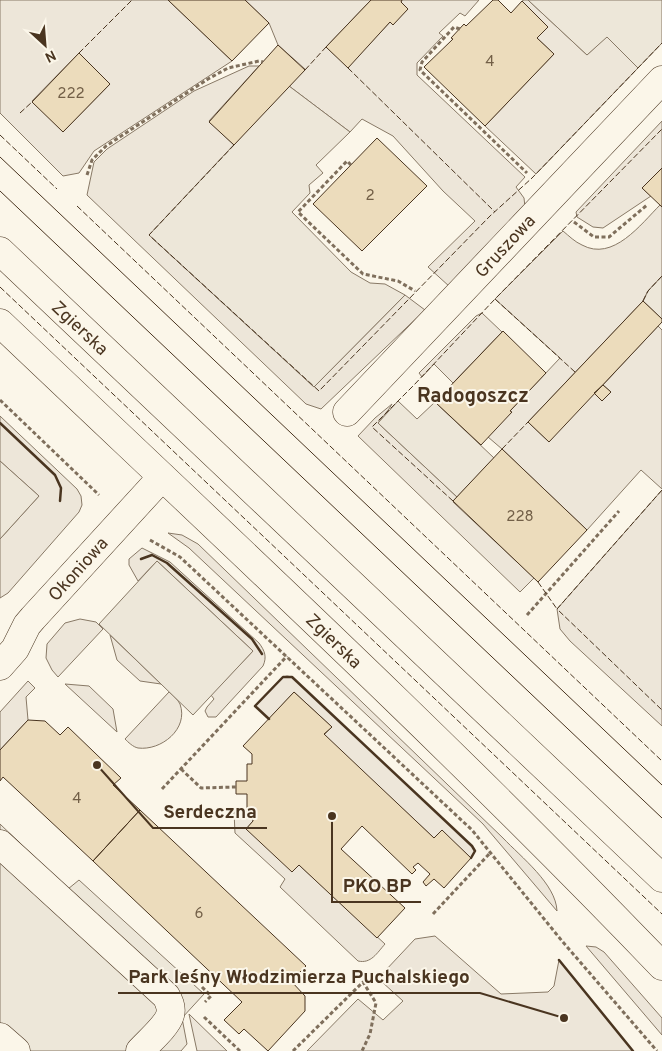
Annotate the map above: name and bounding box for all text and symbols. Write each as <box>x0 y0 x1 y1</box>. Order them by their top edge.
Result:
north arrow <box>20 20 70 70</box>
text: N <box>42 45 58 65</box>
house number: 4 <box>485 53 495 72</box>
house number: 222 <box>57 85 85 104</box>
house number: 2 <box>365 187 375 206</box>
street label: Gruszowa <box>471 210 541 284</box>
street label: Zgierska <box>46 297 112 361</box>
district label: Radogoszcz <box>417 384 529 410</box>
house number: 228 <box>506 508 534 527</box>
street label: Okoniowa <box>44 533 114 607</box>
street label: Zgierska <box>300 610 366 675</box>
house number: 4 <box>72 790 82 809</box>
callout: Serdeczna <box>153 794 267 828</box>
text: Serdeczna <box>163 801 257 825</box>
callout: PKO BP <box>332 868 421 902</box>
text: PKO BP <box>343 875 411 899</box>
house number: 6 <box>195 905 204 924</box>
callout: Park leśny Włodzimierza Puchalskiego <box>118 959 480 993</box>
text: Park leśny Włodzimierza Puchalskiego <box>128 966 470 990</box>

